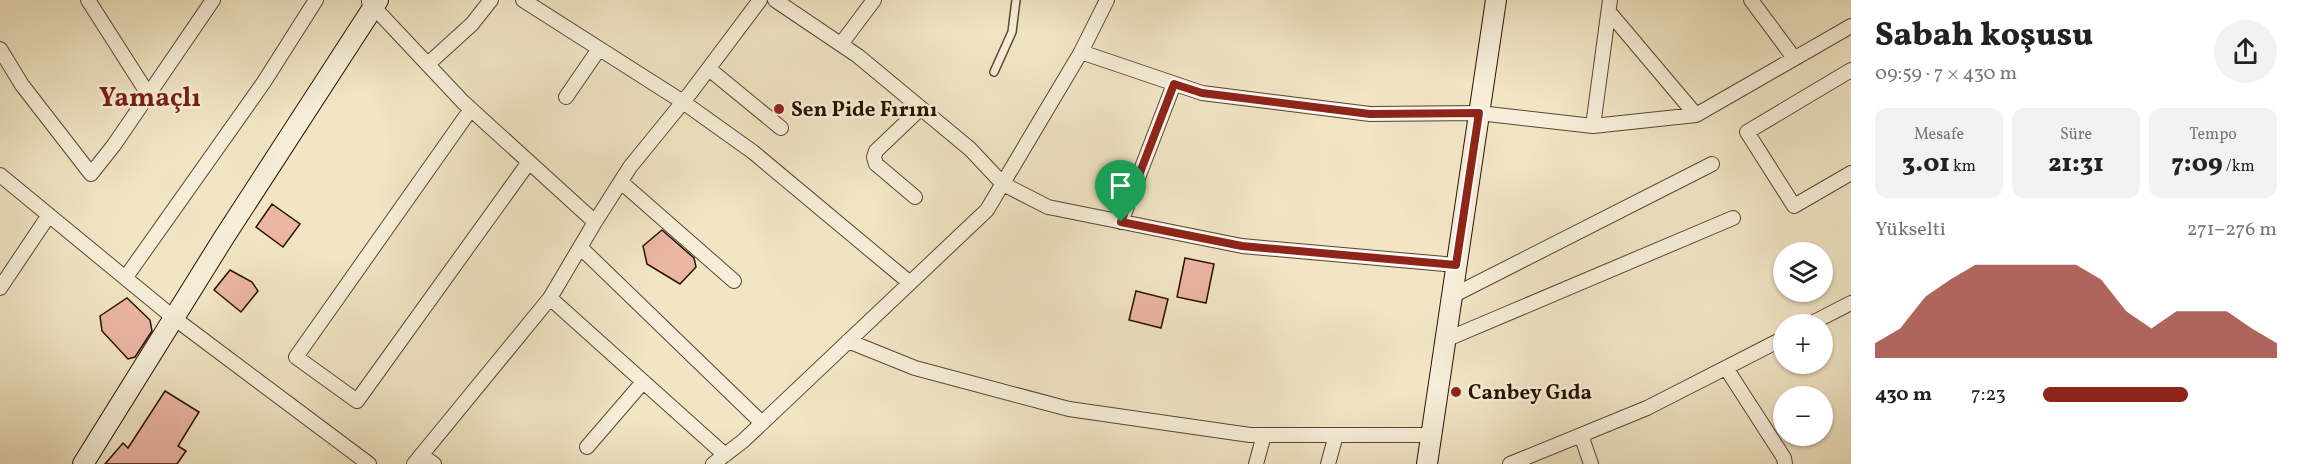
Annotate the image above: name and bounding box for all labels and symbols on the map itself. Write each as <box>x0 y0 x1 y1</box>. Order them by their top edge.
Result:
district label: Yamaçlı <box>99 80 201 118</box>
place label: Sen Pide Fırını <box>791 96 937 125</box>
marker: Sen Pide Fırını <box>772 102 786 116</box>
pin <box>1095 160 1146 222</box>
place label: Canbey Gıda <box>1468 379 1592 408</box>
marker: Canbey Gıda <box>1449 385 1463 399</box>

